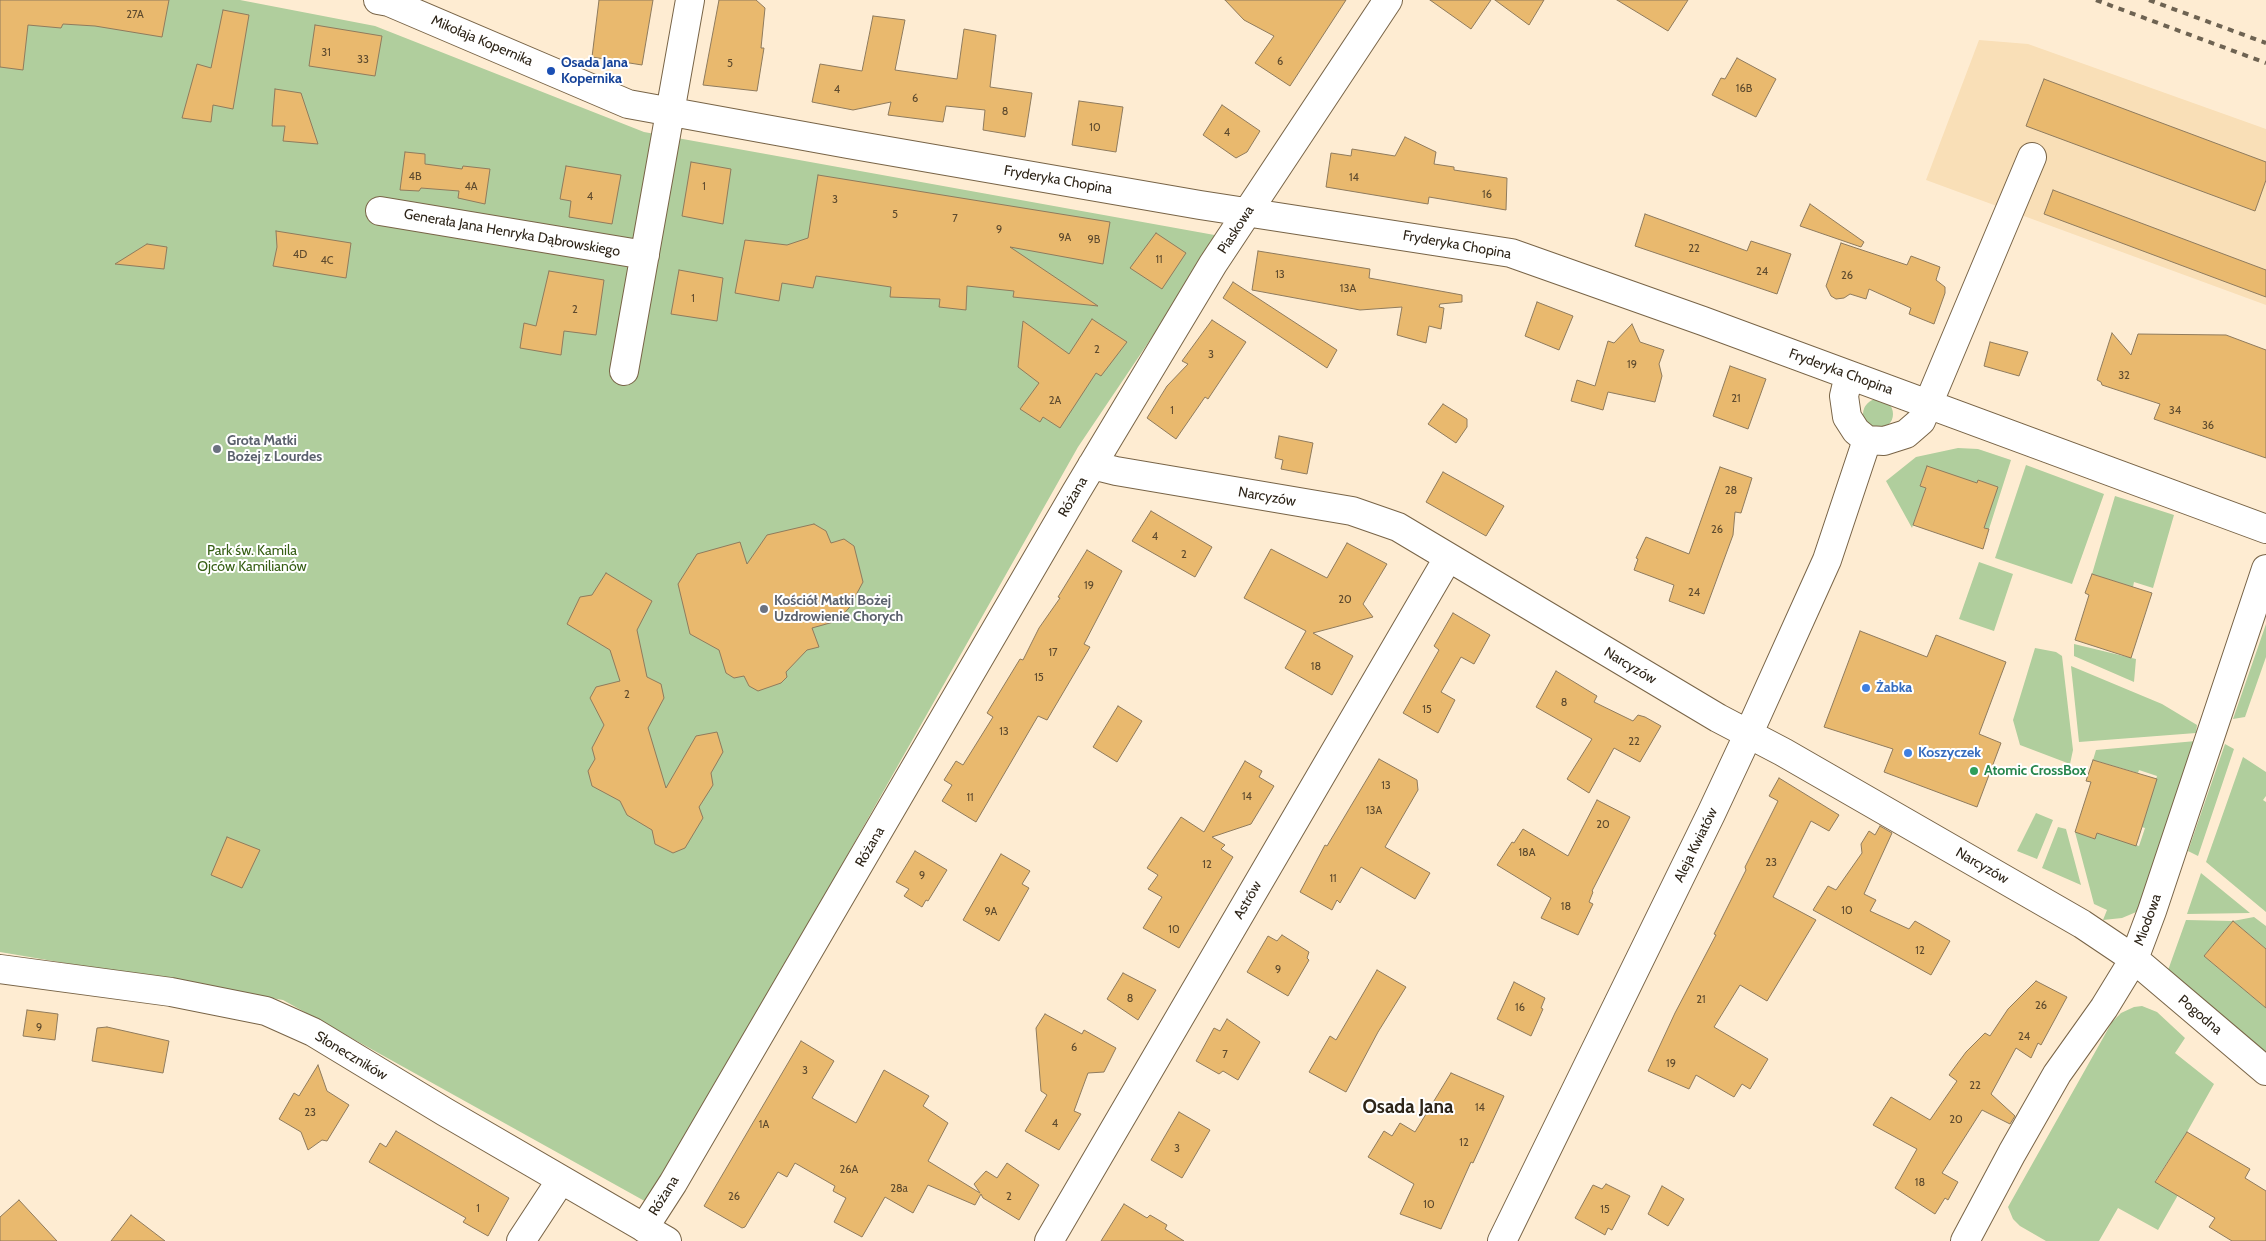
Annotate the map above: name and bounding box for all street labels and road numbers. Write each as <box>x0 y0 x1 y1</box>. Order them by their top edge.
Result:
street label: Mikołaja Kopernika <box>429 12 535 70</box>
street label: Fryderyka Chopina <box>1002 162 1114 198</box>
street label: Piaskowa <box>1214 203 1258 257</box>
street label: Generała Jana Henryka Dąbrowskiego <box>403 206 621 260</box>
street label: Fryderyka Chopina <box>1401 227 1513 263</box>
street label: Fryderyka Chopina <box>1787 345 1895 399</box>
street label: Różana <box>1055 474 1091 520</box>
street label: Narcyzów <box>1237 484 1297 510</box>
street label: Narcyzów <box>1601 644 1659 688</box>
street label: Aleja Kwiatów <box>1671 805 1721 885</box>
street label: Różana <box>852 824 888 870</box>
street label: Narcyzów <box>1953 844 2011 888</box>
street label: Astrów <box>1230 878 1266 922</box>
street label: Miodowa <box>2131 892 2165 948</box>
street label: Pogodna <box>2174 992 2226 1038</box>
street label: Słoneczników <box>312 1028 390 1084</box>
street label: Różana <box>645 1173 683 1219</box>

